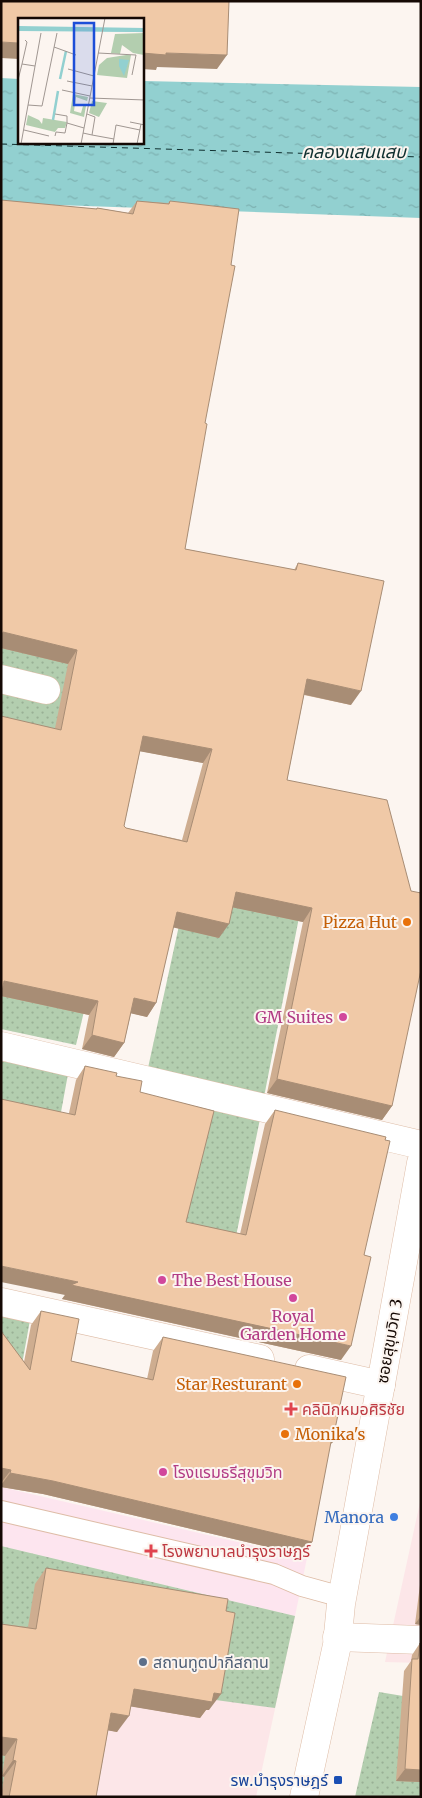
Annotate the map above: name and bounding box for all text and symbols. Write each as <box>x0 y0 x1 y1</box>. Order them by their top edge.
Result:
inset map <box>18 18 144 144</box>
water label: คลองแสนแสบ <box>302 140 407 163</box>
place label: Pizza Hut <box>323 912 398 932</box>
marker: Pizza Hut <box>401 916 413 928</box>
place label: GM Suites <box>255 1007 333 1027</box>
marker: GM Suites <box>337 1011 349 1023</box>
place label: The Best House <box>172 1270 292 1290</box>
marker: The Best House <box>156 1274 168 1286</box>
marker: Royal Garden Home <box>287 1292 299 1304</box>
street label: ซอยสุขุมวิท 3 <box>372 1297 406 1385</box>
place label: Royal Garden Home <box>240 1306 346 1344</box>
place label: Star Resturant <box>176 1374 288 1394</box>
marker: Star Resturant <box>291 1378 303 1390</box>
place label: คลินิกหมอศิริชัย <box>302 1399 405 1419</box>
marker: คลินิกหมอศิริชัย <box>284 1402 298 1416</box>
place label: Monika's <box>295 1424 366 1444</box>
marker: Monika's <box>279 1428 291 1440</box>
place label: โรงแรมธรีสุขุมวิท <box>173 1462 283 1482</box>
marker: โรงแรมธรีสุขุมวิท <box>157 1466 169 1478</box>
place label: Manora <box>324 1507 384 1527</box>
marker: Manora <box>388 1511 400 1523</box>
place label: โรงพยาบาลบำรุงราษฎร์ <box>162 1541 311 1561</box>
marker: โรงพยาบาลบำรุงราษฎร์ <box>144 1544 158 1558</box>
place label: สถานทูตปากีสถาน <box>153 1652 269 1672</box>
marker: สถานทูตปากีสถาน <box>137 1656 149 1668</box>
place label: รพ.บำรุงราษฎร์ <box>230 1770 329 1790</box>
marker: รพ.บำรุงราษฎร์ <box>332 1774 344 1786</box>

